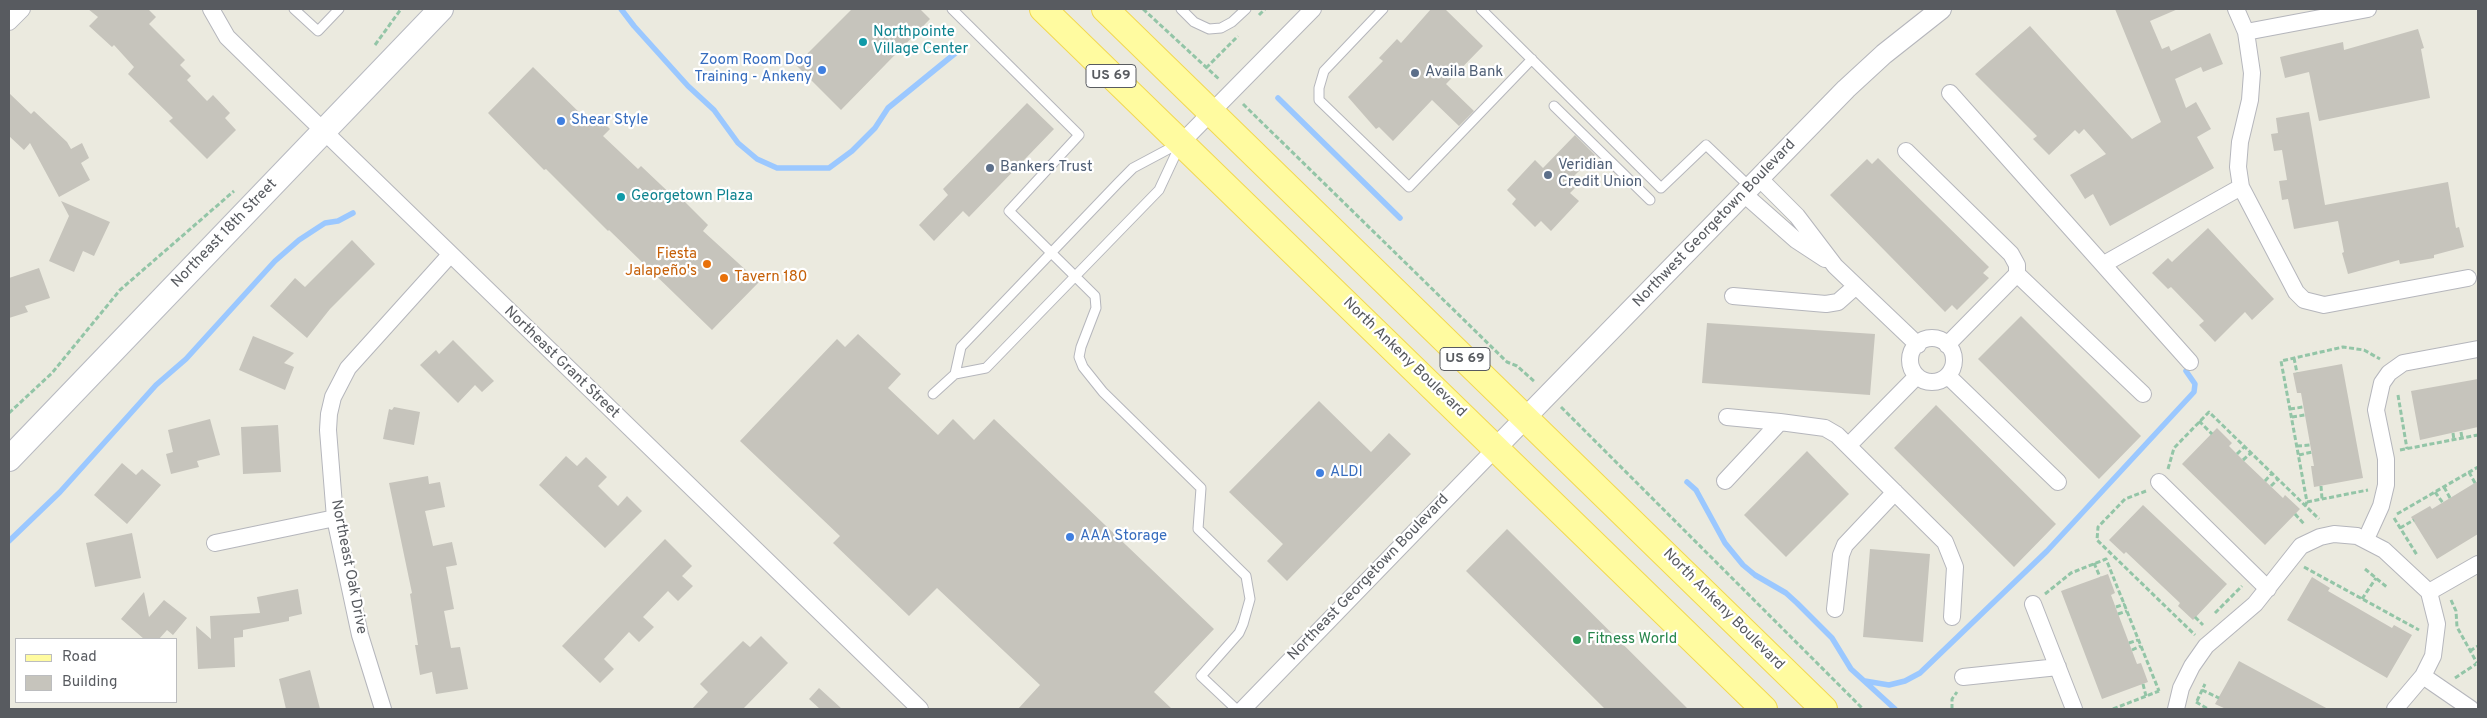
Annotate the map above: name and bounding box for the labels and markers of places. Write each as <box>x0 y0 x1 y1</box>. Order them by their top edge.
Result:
place label: Northpointe Village Center <box>873 24 968 59</box>
marker: Northpointe Village Center <box>857 36 869 48</box>
place label: Zoom Room Dog Training - Ankeny <box>694 52 812 87</box>
marker: Zoom Room Dog Training - Ankeny <box>816 64 828 76</box>
place label: Availa Bank <box>1425 64 1503 82</box>
marker: Availa Bank <box>1409 67 1421 79</box>
place label: Shear Style <box>571 112 648 130</box>
marker: Shear Style <box>555 115 567 127</box>
place label: Veridian Credit Union <box>1558 157 1642 192</box>
place label: Bankers Trust <box>1000 159 1093 177</box>
marker: Bankers Trust <box>984 162 996 174</box>
marker: Veridian Credit Union <box>1542 169 1554 181</box>
place label: Georgetown Plaza <box>631 188 753 206</box>
marker: Georgetown Plaza <box>615 191 627 203</box>
place label: Fiesta Jalapeño's <box>625 246 697 281</box>
marker: Fiesta Jalapeño's <box>701 258 713 270</box>
place label: Tavern 180 <box>734 269 807 287</box>
marker: Tavern 180 <box>718 272 730 284</box>
place label: ALDI <box>1330 464 1363 482</box>
marker: ALDI <box>1314 467 1326 479</box>
place label: AAA Storage <box>1080 528 1167 546</box>
marker: AAA Storage <box>1064 531 1076 543</box>
place label: Fitness World <box>1587 631 1677 649</box>
marker: Fitness World <box>1571 634 1583 646</box>

